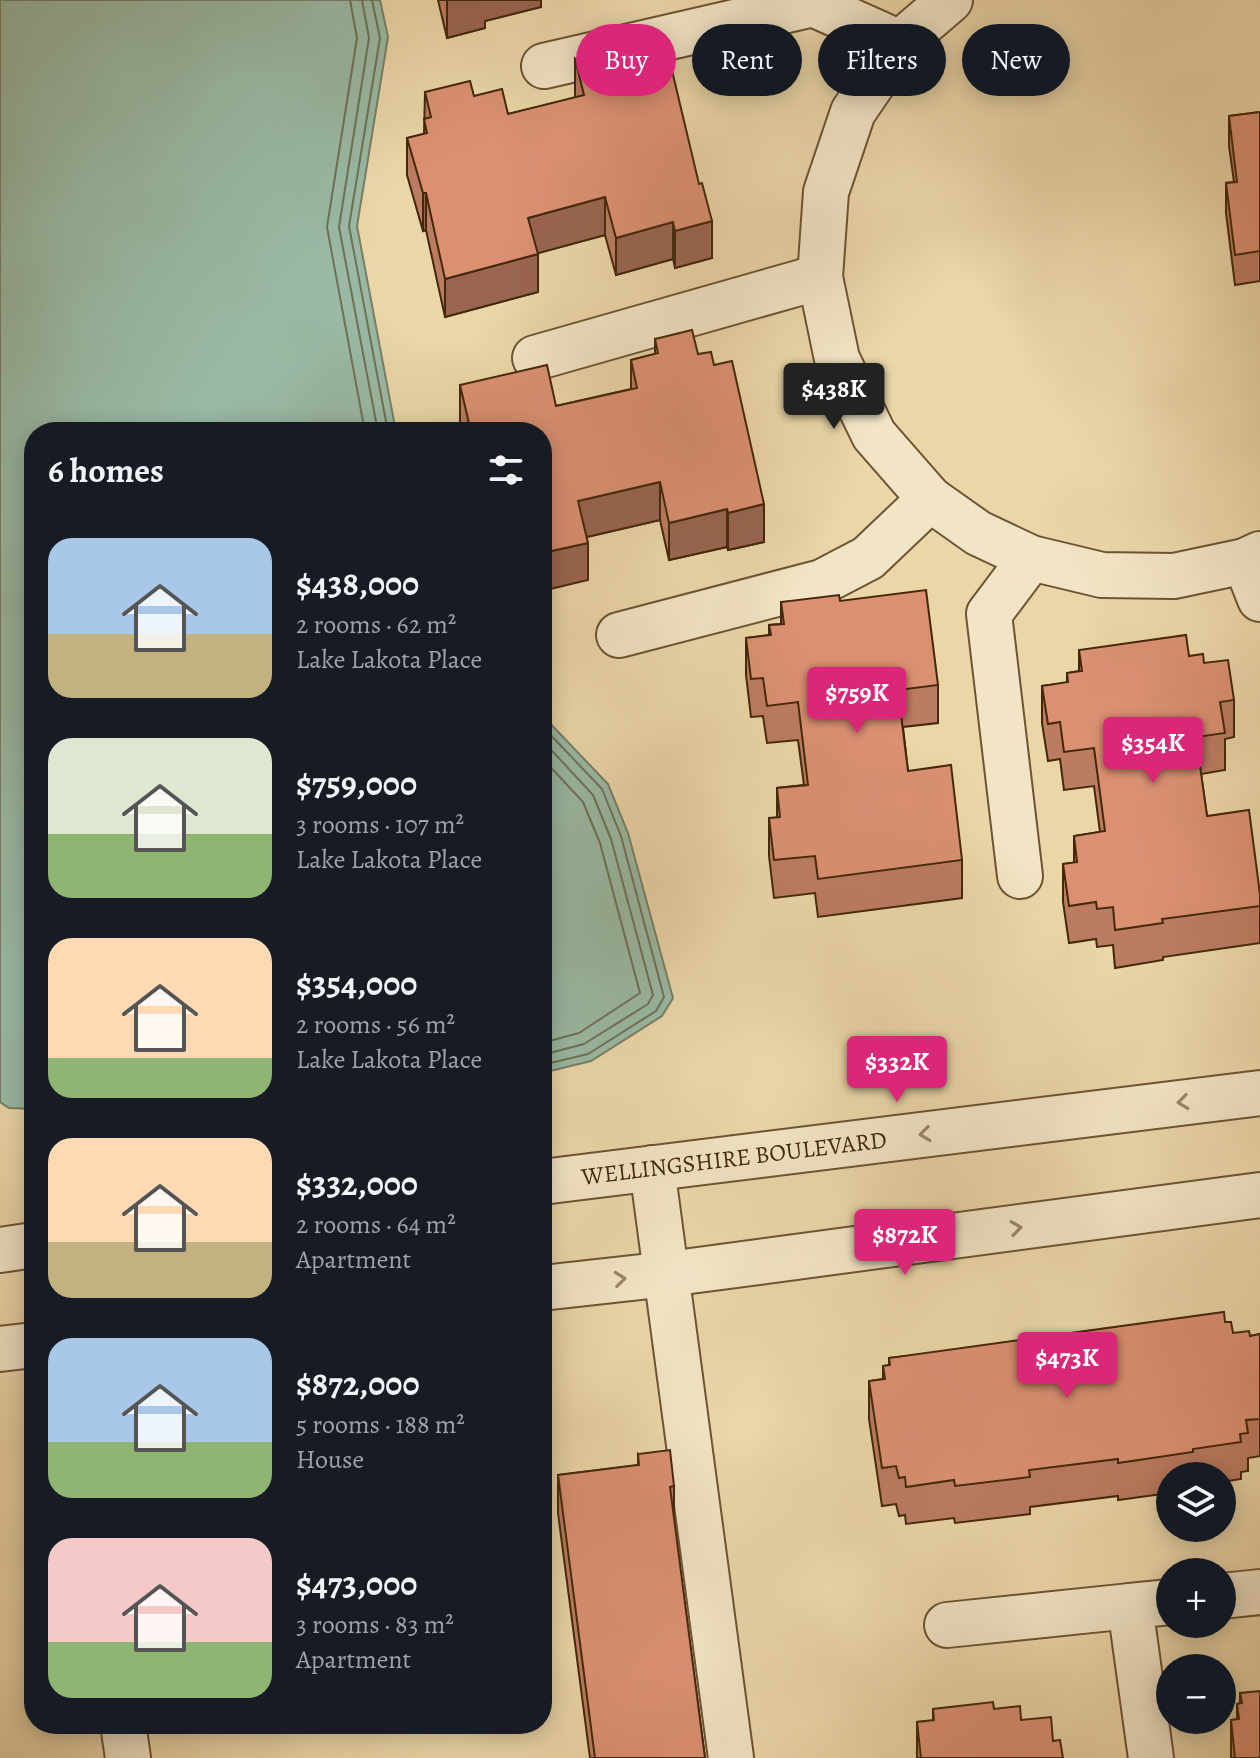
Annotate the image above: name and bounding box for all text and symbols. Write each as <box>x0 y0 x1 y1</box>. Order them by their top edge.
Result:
chip: Buy <box>576 24 676 96</box>
chip: Rent <box>692 24 802 96</box>
chip: Filters <box>818 24 946 96</box>
chip: New <box>962 24 1070 96</box>
pin: $438K <box>778 363 890 431</box>
text: $438K <box>801 371 867 406</box>
text: 6 homes <box>48 447 164 494</box>
icon: filters <box>484 448 528 492</box>
text: $438,000 <box>296 560 419 607</box>
icon: home <box>112 570 208 666</box>
text: 2 rooms · 62 m² <box>296 607 456 642</box>
text: Lake Lakota Place <box>296 642 482 677</box>
pin: $759K <box>801 667 913 735</box>
text: $759K <box>825 675 889 710</box>
pin: $354K <box>1097 717 1209 785</box>
text: $354K <box>1121 725 1185 760</box>
text: $759,000 <box>296 760 417 807</box>
icon: home <box>112 770 208 866</box>
text: 3 rooms · 107 m² <box>296 807 464 842</box>
text: Lake Lakota Place <box>296 842 482 877</box>
text: $354,000 <box>296 960 417 1007</box>
icon: home <box>112 970 208 1066</box>
text: 2 rooms · 56 m² <box>296 1007 455 1042</box>
pin: $332K <box>841 1036 953 1104</box>
text: Lake Lakota Place <box>296 1042 482 1077</box>
text: $332K <box>865 1044 929 1079</box>
one-way arrow <box>1176 1094 1189 1111</box>
street label: WELLINGSHIRE BOULEVARD <box>579 1123 888 1193</box>
one-way arrow <box>918 1126 931 1143</box>
text: $332,000 <box>296 1160 418 1207</box>
icon: home <box>112 1170 208 1266</box>
text: 2 rooms · 64 m² <box>296 1207 456 1242</box>
pin: $872K <box>849 1209 961 1277</box>
text: $872K <box>872 1217 938 1252</box>
one-way arrow <box>1010 1219 1023 1236</box>
text: Apartment <box>296 1242 411 1277</box>
one-way arrow <box>613 1271 626 1288</box>
pin: $473K <box>1011 1332 1123 1400</box>
text: $473K <box>1035 1340 1099 1375</box>
text: $872,000 <box>296 1360 420 1407</box>
icon: home <box>112 1370 208 1466</box>
text: 5 rooms · 188 m² <box>296 1407 465 1442</box>
text: House <box>296 1442 364 1477</box>
map controls <box>1156 1462 1236 1734</box>
button: layers <box>1156 1462 1236 1542</box>
button: + <box>1156 1558 1236 1638</box>
text: $473,000 <box>296 1560 417 1607</box>
icon: home <box>112 1570 208 1666</box>
text: 3 rooms · 83 m² <box>296 1607 454 1642</box>
text: Apartment <box>296 1642 411 1677</box>
button: − <box>1156 1654 1236 1734</box>

